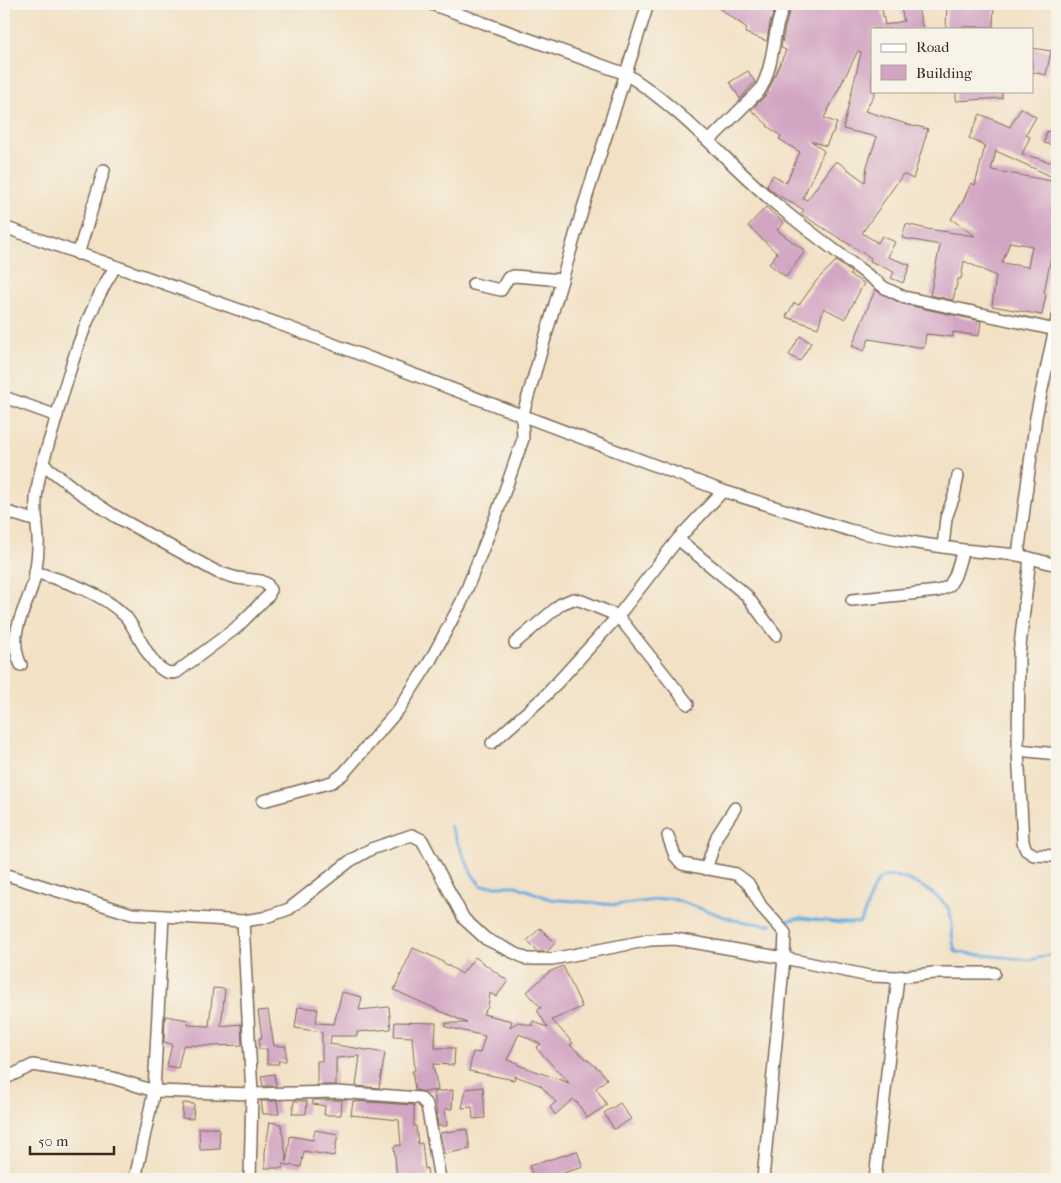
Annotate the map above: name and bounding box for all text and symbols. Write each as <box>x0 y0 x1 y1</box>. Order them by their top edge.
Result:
legend <box>871 28 1034 92</box>
text: Road <box>916 38 950 56</box>
text: Building <box>916 64 973 82</box>
scale bar <box>30 1123 114 1155</box>
text: 50 m <box>38 1132 69 1150</box>

